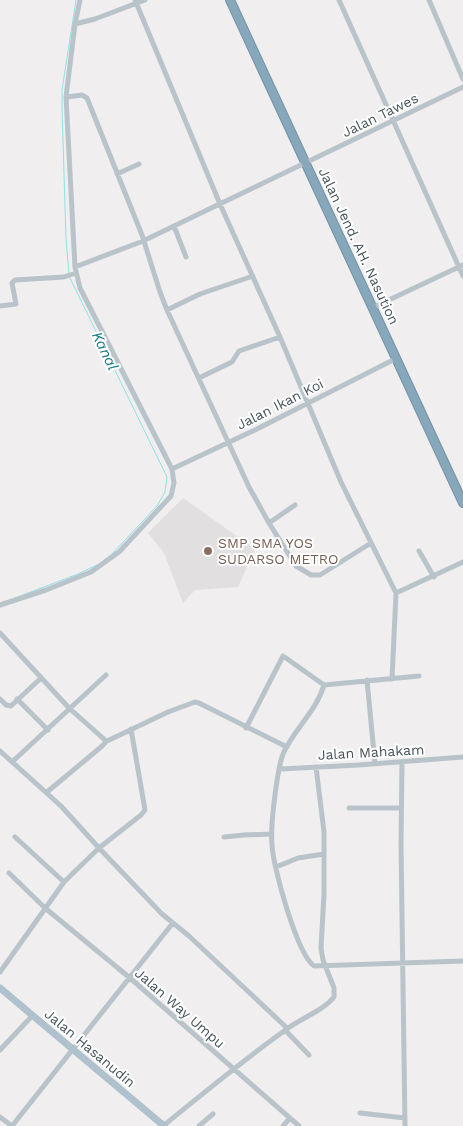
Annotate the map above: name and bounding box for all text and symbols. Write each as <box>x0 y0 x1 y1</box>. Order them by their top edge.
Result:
street label: Jalan Tawes <box>339 90 421 140</box>
street label: Jalan Jend. AH. Nasution <box>316 165 402 327</box>
water label: Kanal <box>88 329 122 374</box>
street label: Jalan Ikan Koi <box>234 375 326 433</box>
place label: SMP SMA YOS SUDARSO METRO <box>218 535 338 567</box>
marker: SMP SMA YOS SUDARSO METRO <box>202 545 214 557</box>
street label: Jalan Mahakam <box>317 741 425 763</box>
street label: Jalan Way Umpu <box>132 965 228 1051</box>
street label: Jalan Hasanudin <box>42 1006 138 1090</box>

